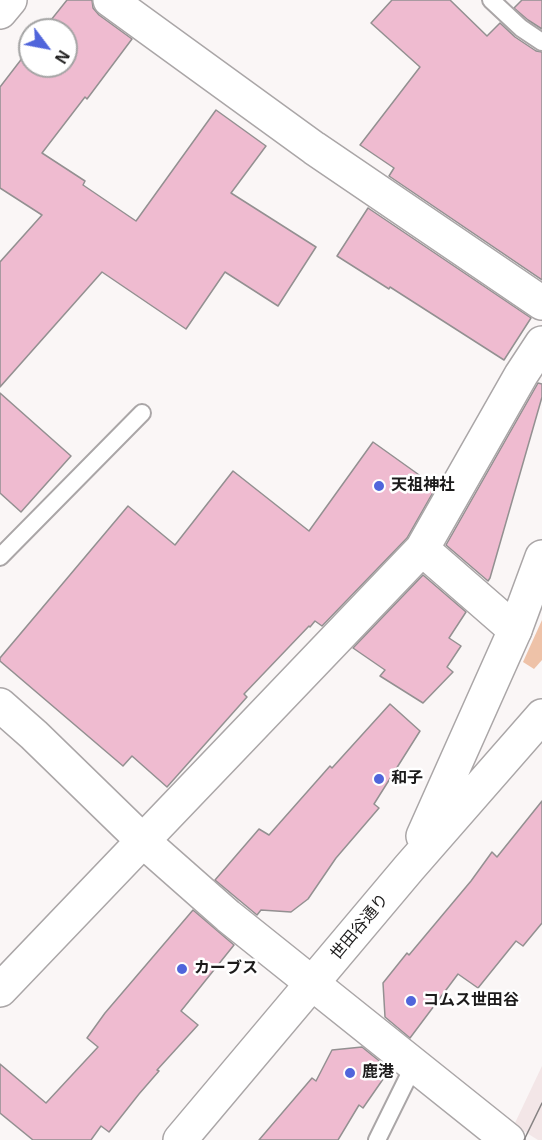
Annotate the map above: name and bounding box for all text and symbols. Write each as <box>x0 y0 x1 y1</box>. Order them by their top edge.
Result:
north arrow <box>18 18 78 78</box>
text: N <box>52 47 72 66</box>
place label: 天祖神社 <box>391 476 455 496</box>
marker: 天祖神社 <box>372 479 386 493</box>
place label: 和子 <box>391 769 423 789</box>
marker: 和子 <box>372 772 386 786</box>
street label: 世田谷通り <box>327 890 393 964</box>
place label: カーブス <box>194 959 258 979</box>
marker: カーブス <box>175 962 189 976</box>
place label: コムス世田谷 <box>423 991 519 1011</box>
marker: コムス世田谷 <box>404 994 418 1008</box>
place label: 鹿港 <box>362 1063 394 1083</box>
marker: 鹿港 <box>343 1066 357 1080</box>

